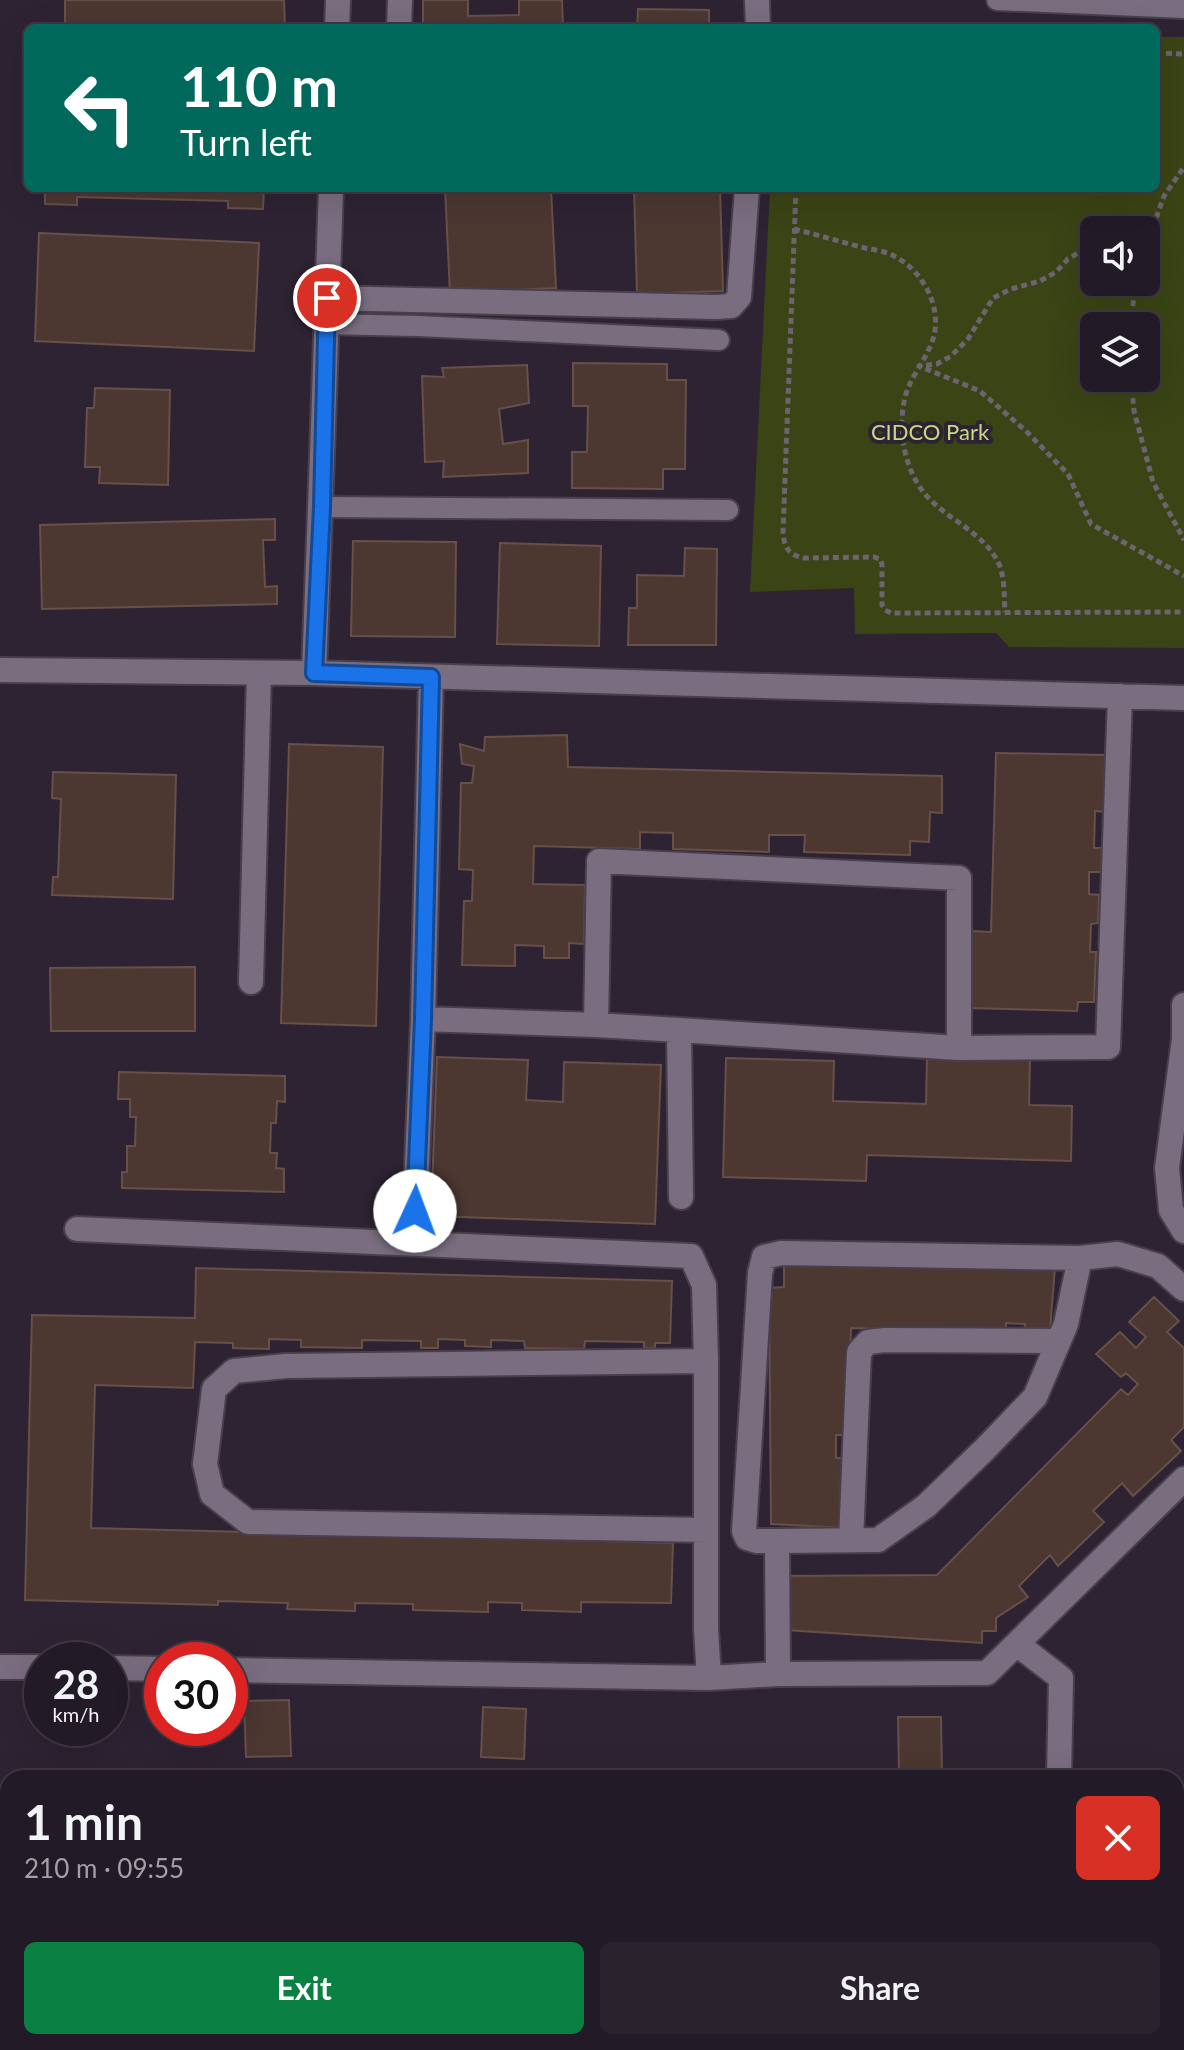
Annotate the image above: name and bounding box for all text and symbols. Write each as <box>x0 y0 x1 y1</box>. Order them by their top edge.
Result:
text: 110 m <box>180 52 338 119</box>
icon: left <box>48 56 152 160</box>
text: Turn left <box>180 120 312 164</box>
map controls <box>1080 216 1160 392</box>
button: sound <box>1080 216 1160 296</box>
pin <box>293 264 361 332</box>
icon: arrive <box>305 276 349 320</box>
button: layers <box>1080 312 1160 392</box>
park label: CIDCO Park <box>871 418 990 445</box>
position arrow <box>373 1169 457 1253</box>
speed limit sign: 30 <box>144 1642 248 1746</box>
text: 28 <box>53 1660 99 1708</box>
text: km/h <box>53 1702 99 1726</box>
text: 1 min <box>24 1793 143 1850</box>
button: close <box>1076 1796 1160 1880</box>
text: 210 m · 09:55 <box>24 1852 184 1884</box>
button: Exit <box>24 1942 584 2034</box>
button: Share <box>600 1942 1160 2034</box>

